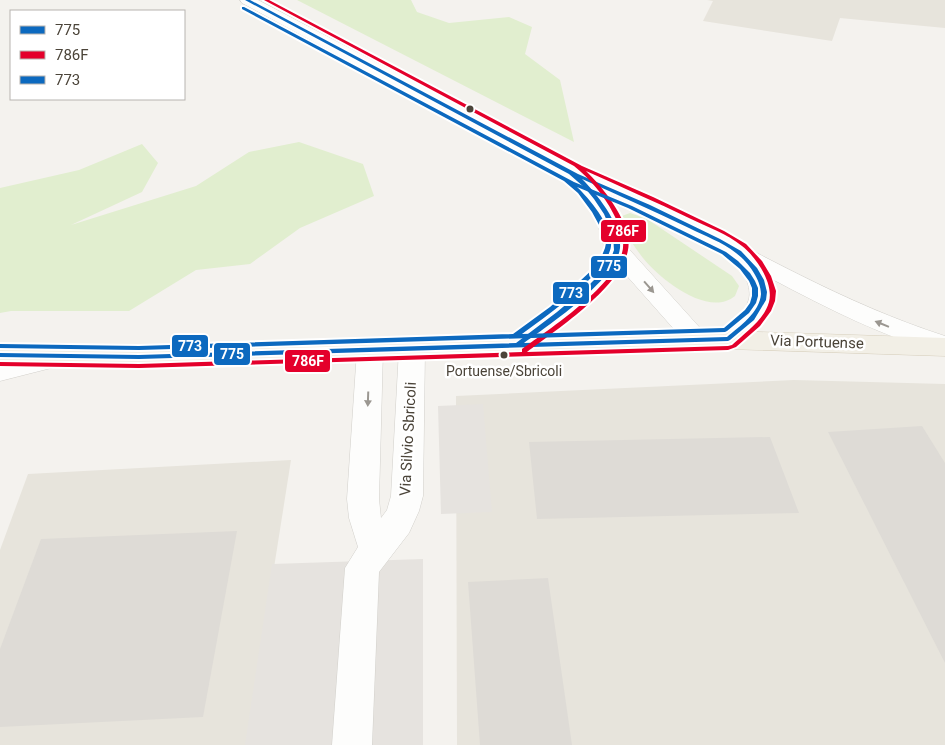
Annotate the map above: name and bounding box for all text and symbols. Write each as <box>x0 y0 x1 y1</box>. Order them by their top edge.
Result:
legend <box>10 10 185 100</box>
text: 775 <box>55 21 80 39</box>
text: 786F <box>55 46 89 64</box>
text: 773 <box>55 71 80 89</box>
unlabelled marker <box>465 104 475 114</box>
line badge: 786F <box>600 219 647 243</box>
text: 786F <box>607 223 639 239</box>
line badge: 775 <box>590 255 628 279</box>
text: 775 <box>597 258 621 274</box>
line badge: 773 <box>552 281 590 305</box>
one-way arrow <box>643 281 654 293</box>
text: 773 <box>559 285 583 301</box>
one-way arrow <box>874 320 889 328</box>
street label: Via Portuense <box>770 331 864 353</box>
line badge: 773 <box>171 334 209 358</box>
text: 773 <box>178 338 202 354</box>
line badge: 775 <box>213 342 251 366</box>
text: 775 <box>220 346 244 362</box>
line badge: 786F <box>284 349 331 373</box>
marker: Portuense/Sbricoli <box>499 350 509 360</box>
text: 786F <box>292 353 324 369</box>
place label: Portuense/Sbricoli <box>446 363 562 379</box>
street label: Via Silvio Sbricoli <box>396 381 420 497</box>
one-way arrow <box>363 391 371 407</box>

